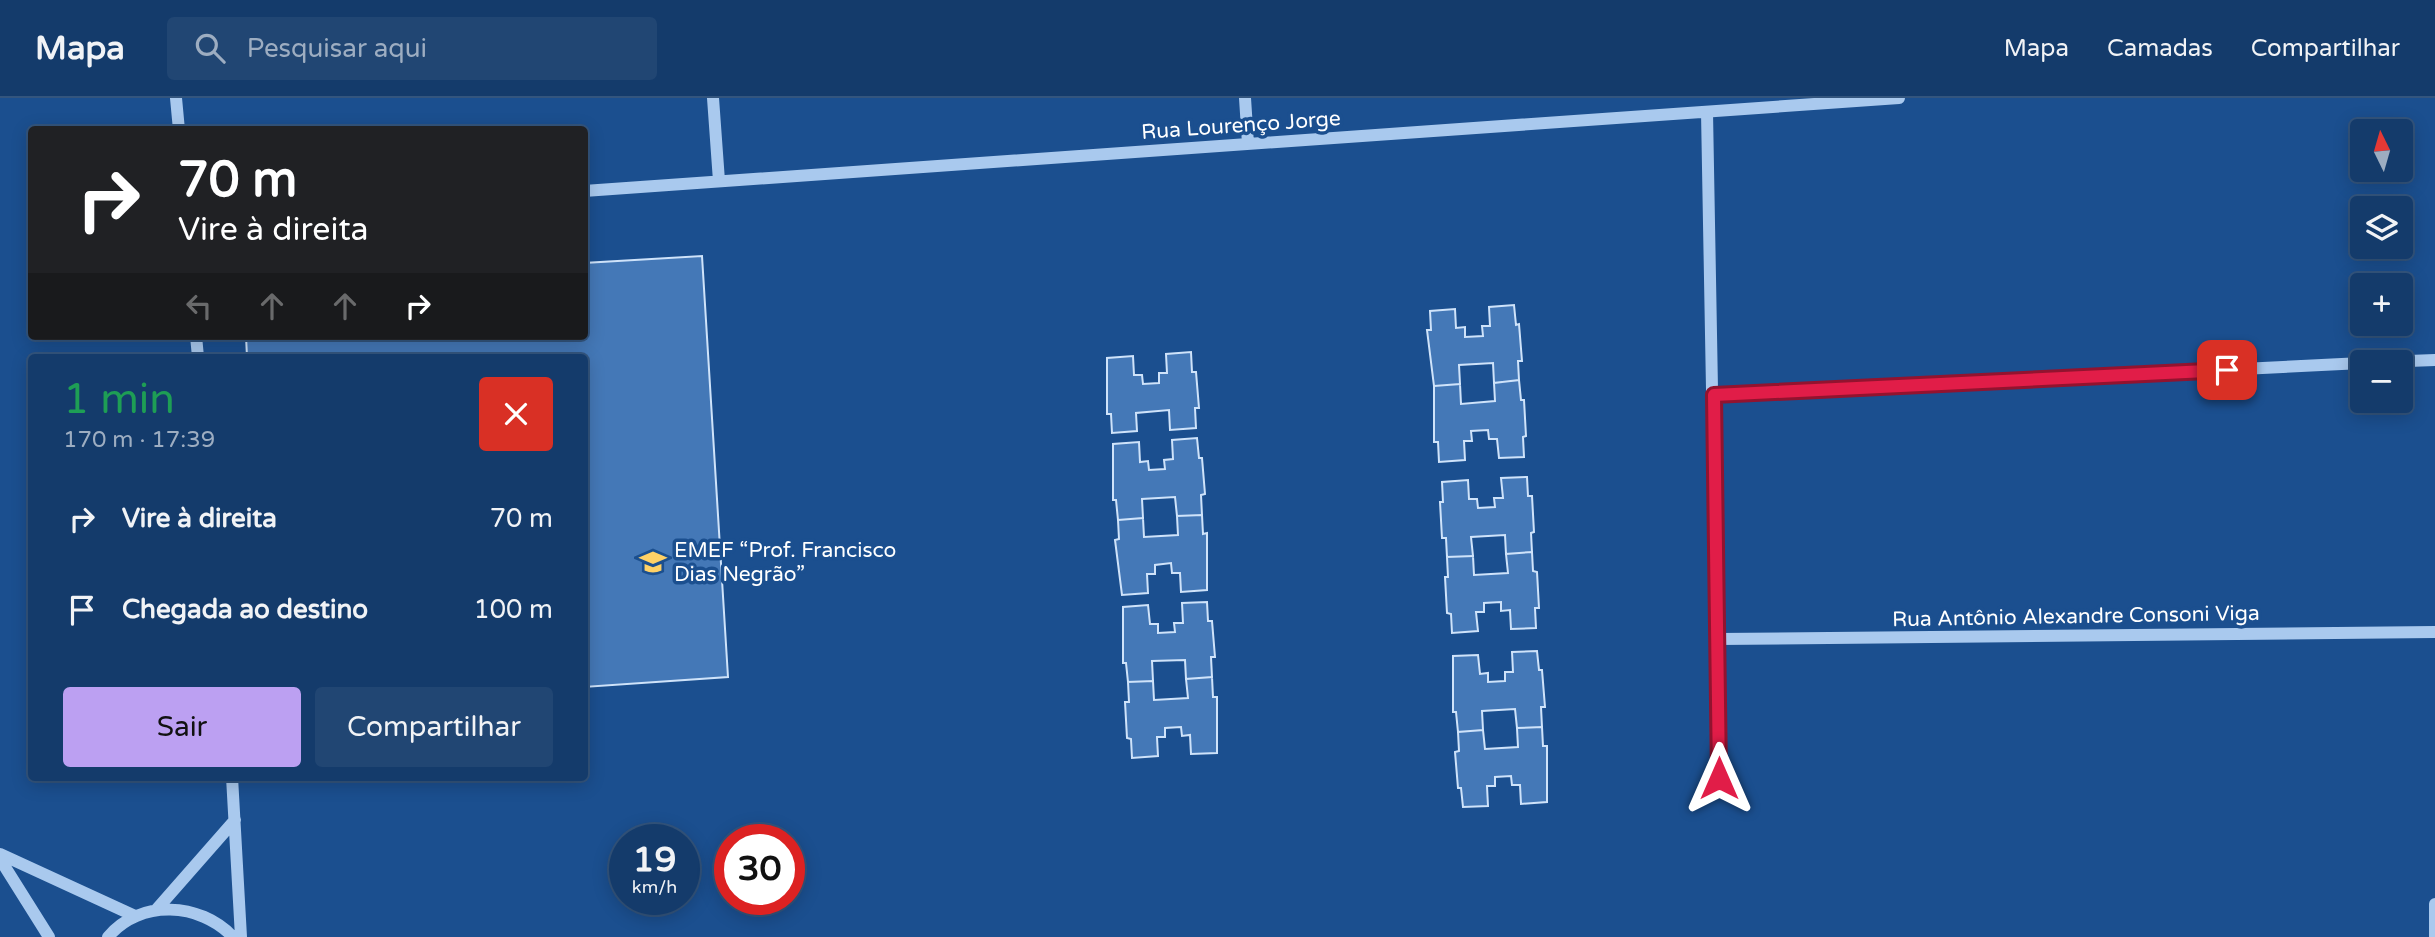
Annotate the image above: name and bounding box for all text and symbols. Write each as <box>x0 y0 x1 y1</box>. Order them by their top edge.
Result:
search box <box>167 17 657 80</box>
text: Mapa <box>35 29 125 68</box>
icon: search <box>191 29 229 67</box>
text: Pesquisar aqui <box>247 33 427 64</box>
text: Mapa <box>2004 34 2069 63</box>
text: Camadas <box>2107 34 2213 63</box>
text: Compartilhar <box>2251 34 2400 63</box>
street label: Rua Lourenço Jorge <box>1140 106 1342 145</box>
north arrow <box>2350 119 2413 182</box>
map controls <box>2350 119 2413 413</box>
text: 70 m <box>178 151 297 210</box>
icon: right <box>63 154 154 245</box>
button: layers <box>2350 196 2413 259</box>
text: Vire à direita <box>178 211 369 249</box>
button: + <box>2350 273 2413 336</box>
icon: left <box>180 287 218 325</box>
icon: ahead <box>253 287 291 325</box>
icon: ahead <box>326 287 364 325</box>
icon: right <box>399 287 437 325</box>
pin <box>2197 340 2257 400</box>
button: − <box>2350 350 2413 413</box>
icon: arrive <box>2208 351 2246 389</box>
text: 1 min <box>63 374 175 425</box>
button: close <box>479 377 553 451</box>
text: 170 m · 17:39 <box>63 426 215 454</box>
icon: right <box>63 500 101 538</box>
text: Vire à direita <box>122 503 277 534</box>
text: 70 m <box>490 503 553 534</box>
place label: EMEF “Prof. Francisco Dias Negrão” <box>674 538 896 587</box>
school or university icon: EMEF “Prof. Francisco Dias Negrão” <box>638 547 668 577</box>
icon: arrive <box>63 591 101 629</box>
text: Chegada ao destino <box>122 594 368 625</box>
text: 100 m <box>473 594 553 625</box>
street label: Rua Antônio Alexandre Consoni Viga <box>1892 601 2260 632</box>
button: Sair <box>63 687 301 767</box>
button: Compartilhar <box>315 687 553 767</box>
position arrow <box>1682 741 1756 815</box>
speed limit sign: 30 <box>714 824 805 915</box>
text: 19 <box>633 839 676 881</box>
text: km/h <box>632 876 677 898</box>

